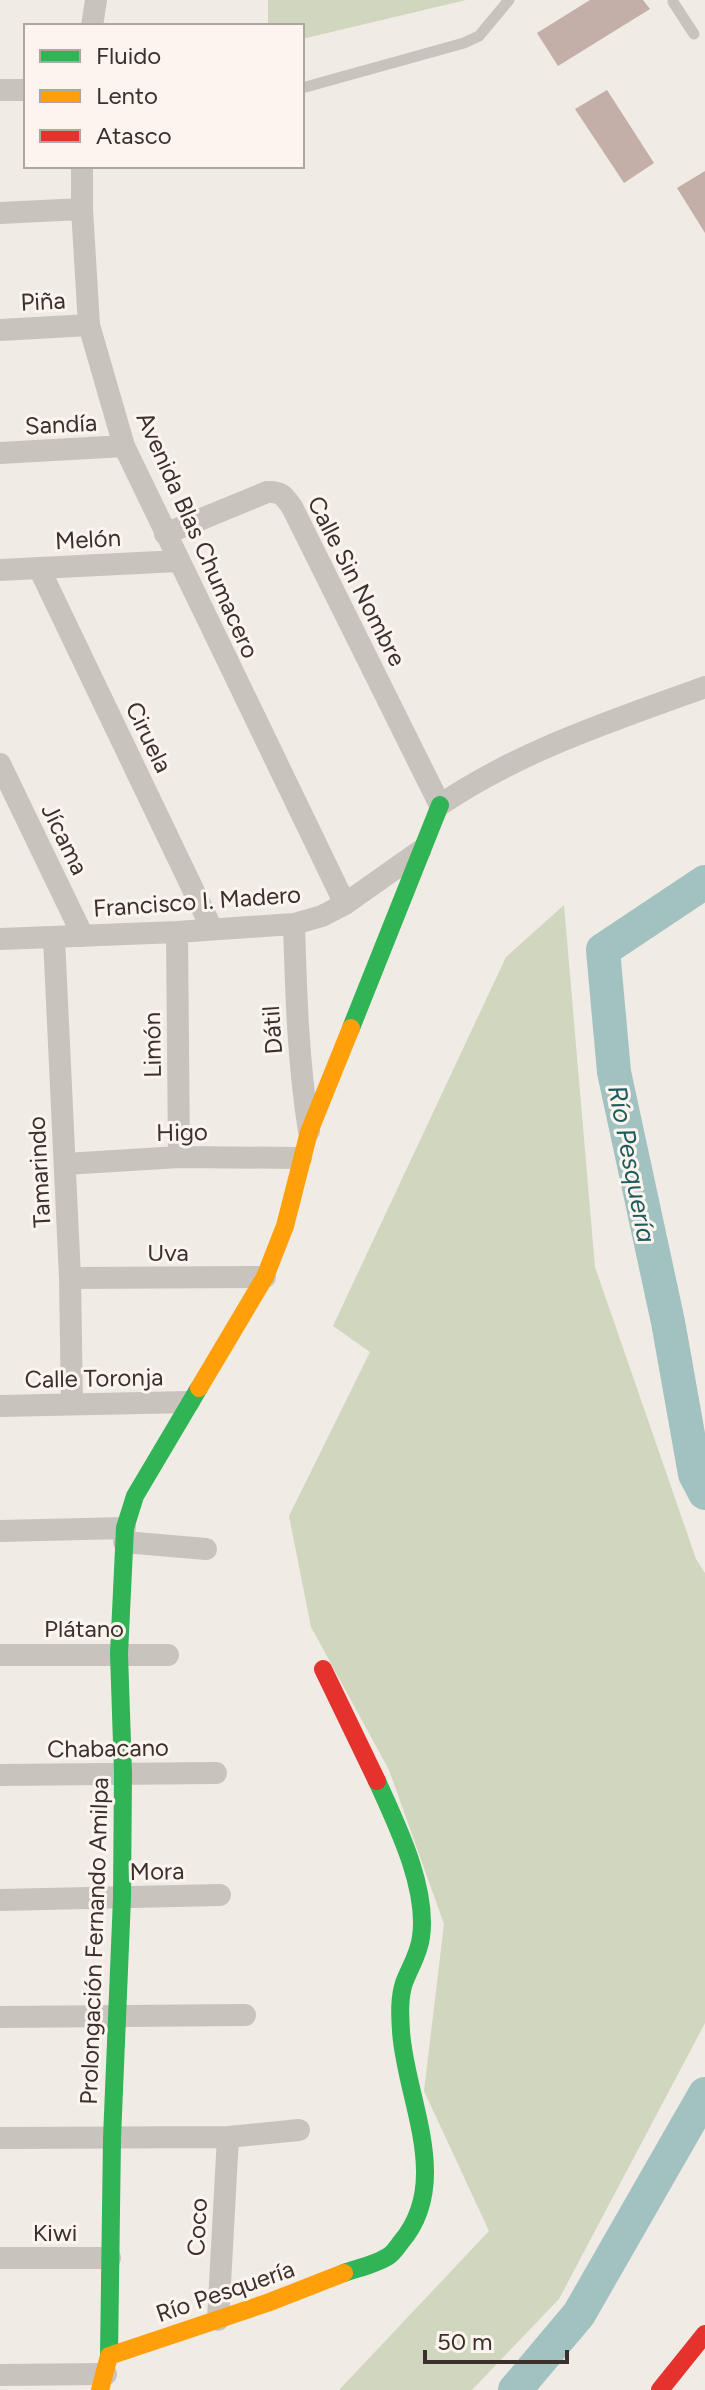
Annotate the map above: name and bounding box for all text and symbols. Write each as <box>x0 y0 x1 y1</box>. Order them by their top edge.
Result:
legend <box>24 24 304 168</box>
text: Fluido <box>96 41 161 70</box>
text: Lento <box>96 81 158 110</box>
text: Atasco <box>96 121 172 150</box>
street label: Piña <box>20 285 66 317</box>
street label: Avenida Blas Chumacero <box>131 407 265 663</box>
street label: Sandía <box>24 408 98 440</box>
street label: Calle Sin Nombre <box>302 491 412 671</box>
street label: Melón <box>54 523 122 555</box>
street label: Ciruela <box>120 697 178 777</box>
street label: Jícama <box>35 799 95 879</box>
street label: Francisco I. Madero <box>92 879 302 923</box>
street label: Dátil <box>256 1005 288 1055</box>
street label: Limón <box>137 1012 167 1078</box>
water label: Río Pesquería <box>601 1083 663 1245</box>
street label: Tamarindo <box>22 1115 56 1229</box>
street label: Higo <box>156 1117 208 1147</box>
street label: Uva <box>147 1238 189 1267</box>
street label: Calle Toronja <box>24 1362 164 1394</box>
street label: Plátano <box>44 1614 124 1643</box>
street label: Chabacano <box>47 1732 169 1764</box>
street label: Prolongación Fernando Amilpa <box>74 1777 114 2105</box>
street label: Mora <box>129 1856 185 1886</box>
street label: Coco <box>181 2197 213 2257</box>
street label: Kiwi <box>33 2218 77 2247</box>
street label: Río Pesquería <box>152 2254 298 2328</box>
scale bar <box>425 2314 567 2364</box>
text: 50 m <box>437 2327 493 2356</box>

